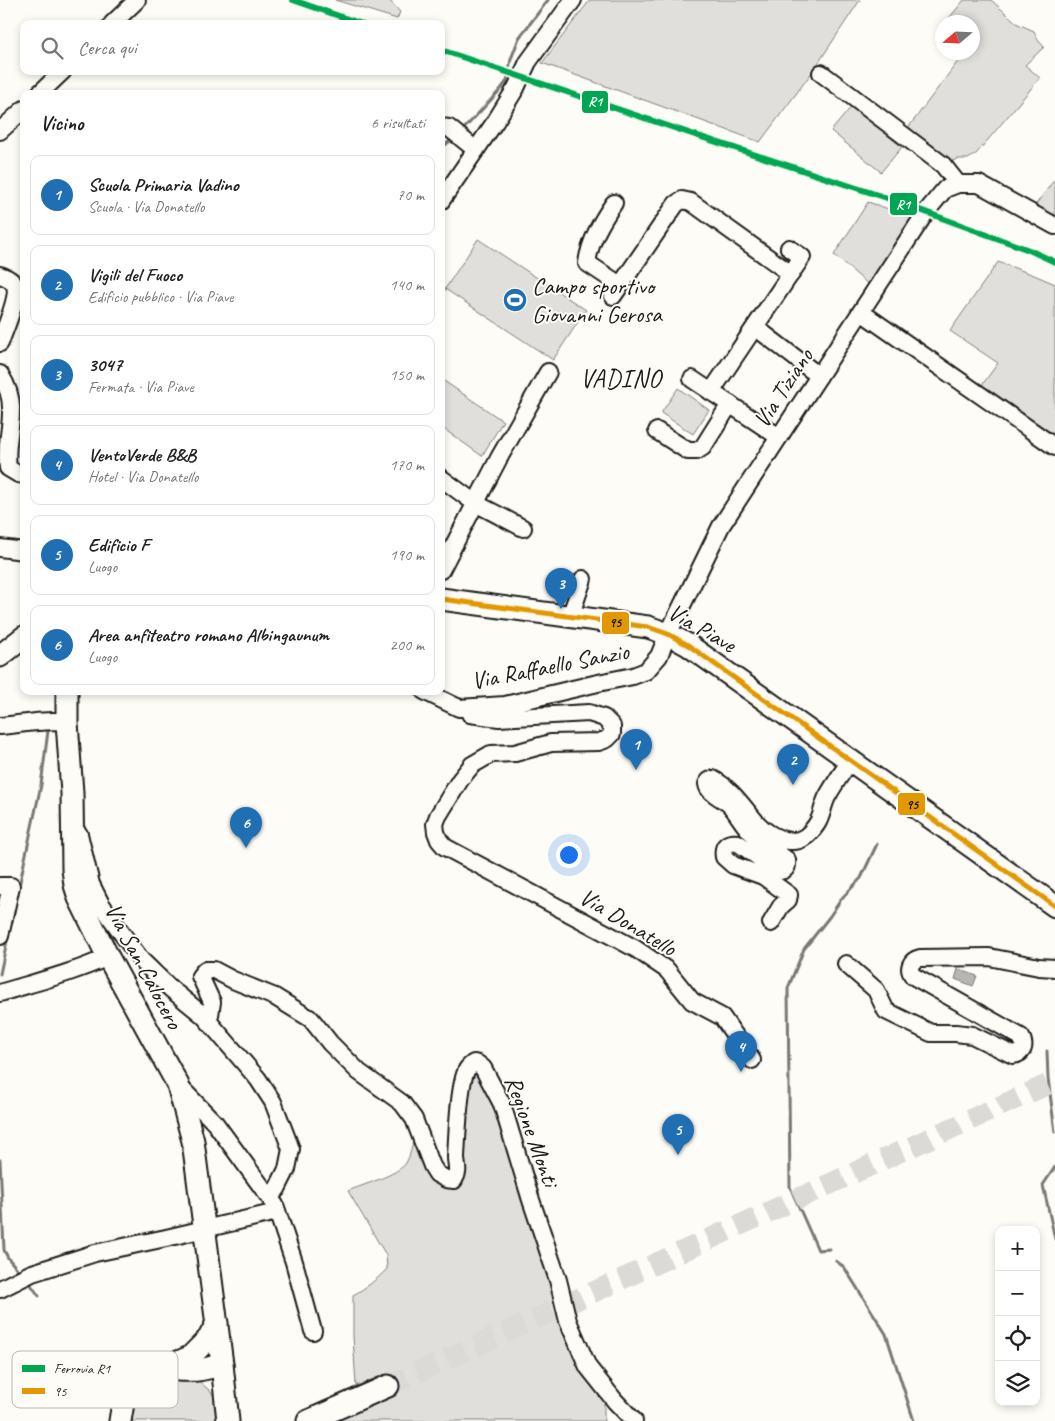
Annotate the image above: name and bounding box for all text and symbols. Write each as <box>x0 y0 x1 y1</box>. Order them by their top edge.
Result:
north arrow <box>935 15 980 60</box>
search box <box>20 20 445 75</box>
icon: search <box>38 34 66 62</box>
text: Cerca qui <box>78 36 137 60</box>
line badge: R1 <box>581 90 609 114</box>
text: R1 <box>588 93 604 110</box>
text: Vicino <box>40 110 83 136</box>
text: 6 risultati <box>371 113 425 133</box>
text: Scuola Primaria Vadino <box>88 173 239 197</box>
text: 1 <box>53 185 61 205</box>
text: 70 m <box>397 185 424 205</box>
line badge: R1 <box>889 192 918 216</box>
text: R1 <box>896 196 912 213</box>
text: Scuola · Via Donatello <box>88 197 204 217</box>
text: Vigili del Fuoco <box>88 263 182 287</box>
place label: Campo sportivo Giovanni Gerosa <box>532 271 663 329</box>
text: 2 <box>53 275 61 295</box>
text: 140 m <box>390 275 424 295</box>
text: Edificio pubblico · Via Piave <box>88 287 234 307</box>
sports icon: Campo sportivo Giovanni Gerosa <box>502 287 528 313</box>
street label: Via Tiziano <box>746 342 820 433</box>
text: 3047 <box>88 353 122 377</box>
district label: VADINO <box>580 363 663 395</box>
text: 3 <box>53 365 61 385</box>
text: 150 m <box>390 365 424 385</box>
text: Fermata · Via Piave <box>88 377 194 397</box>
text: VentoVerde B&B <box>88 443 196 467</box>
text: 4 <box>53 455 61 475</box>
text: 170 m <box>390 455 424 475</box>
text: Hotel · Via Donatello <box>88 467 198 487</box>
text: Edificio F <box>88 533 149 557</box>
text: 5 <box>54 545 60 565</box>
text: 190 m <box>390 545 424 565</box>
text: Luogo <box>88 557 117 577</box>
pin: 3 <box>545 568 577 609</box>
street label: Via Piave <box>663 597 743 660</box>
line badge: 95 <box>601 611 630 635</box>
text: 95 <box>609 614 623 631</box>
text: Area anfiteatro romano Albingaunum <box>88 623 329 647</box>
text: 6 <box>53 635 61 655</box>
text: 200 m <box>390 635 424 655</box>
street label: Via Raffaello Sanzio <box>469 636 633 696</box>
text: Luogo <box>88 647 117 667</box>
pin: 1 <box>620 729 652 770</box>
pin: 2 <box>777 744 809 785</box>
line badge: 95 <box>897 792 926 816</box>
text: 95 <box>906 796 920 813</box>
pin: 6 <box>230 807 262 848</box>
your location <box>556 842 582 868</box>
street label: Via Donatello <box>574 881 683 963</box>
street label: Via San Calocero <box>98 898 190 1035</box>
pin: 4 <box>725 1031 757 1072</box>
street label: Regione Monti <box>498 1072 567 1194</box>
pin: 5 <box>662 1114 694 1155</box>
map controls <box>995 1226 1040 1406</box>
button: + <box>995 1226 1040 1271</box>
button: − <box>995 1271 1040 1316</box>
button: locate <box>995 1316 1040 1361</box>
legend <box>12 1351 178 1408</box>
text: Ferrovia R1 <box>54 1360 111 1377</box>
button: layers <box>995 1361 1040 1406</box>
text: 95 <box>54 1383 67 1400</box>

